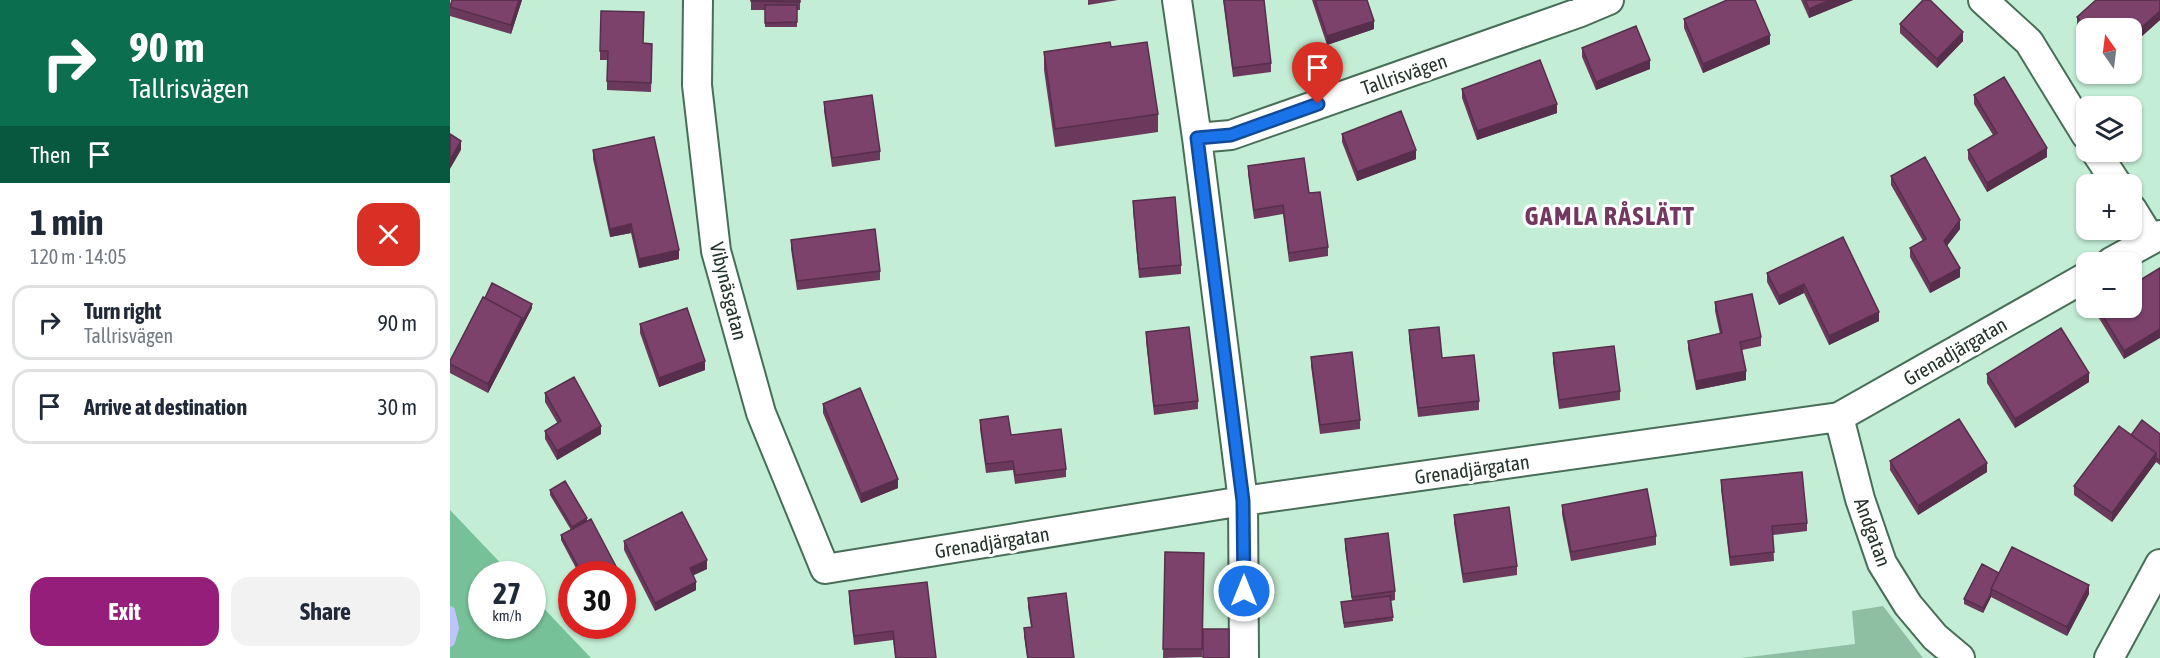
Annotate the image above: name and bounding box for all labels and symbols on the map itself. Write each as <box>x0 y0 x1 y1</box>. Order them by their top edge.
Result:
north arrow <box>2076 18 2142 84</box>
pin <box>1292 42 1343 104</box>
street label: Tallrisvägen <box>1358 49 1450 99</box>
district label: GAMLA RÅSLÄTT <box>1524 201 1696 231</box>
street label: Vibynäsgatan <box>706 240 752 342</box>
street label: Grenadjärgatan <box>1899 312 2011 390</box>
street label: Grenadjärgatan <box>1413 450 1531 488</box>
street label: Andgatan <box>1850 495 1896 569</box>
street label: Grenadjärgatan <box>933 522 1051 562</box>
position arrow <box>1212 559 1276 623</box>
speed limit sign: 30 <box>558 561 636 639</box>

